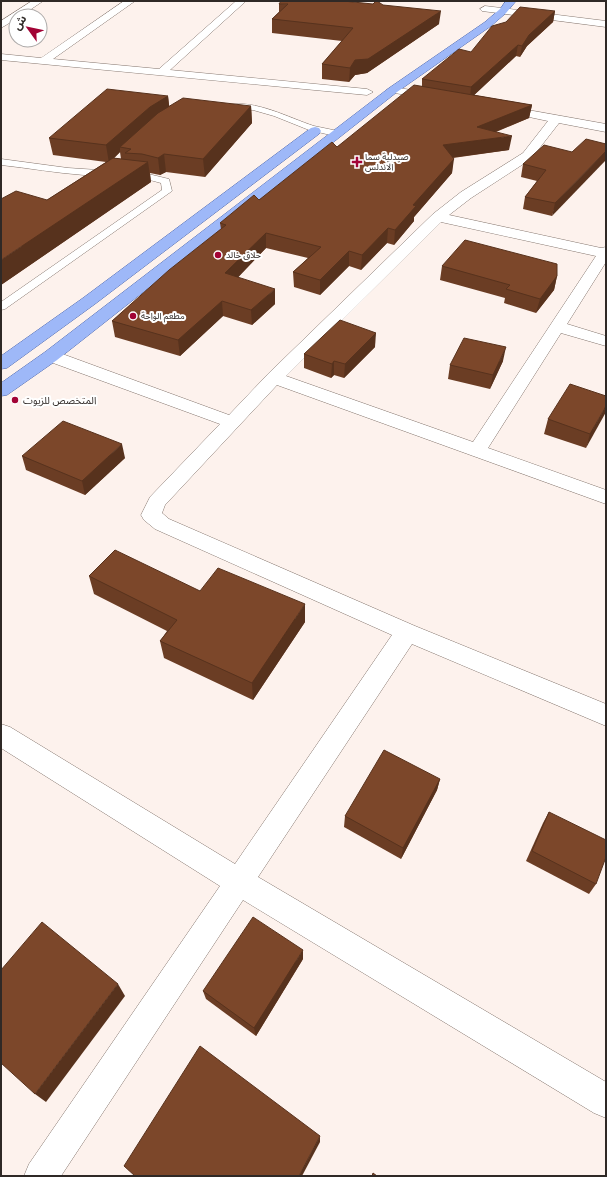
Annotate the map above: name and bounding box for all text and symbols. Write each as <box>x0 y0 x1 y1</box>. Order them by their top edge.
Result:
north arrow <box>8 8 48 48</box>
text: ش <box>10 13 30 33</box>
place label: صيدلية سما الاندلس <box>365 152 409 172</box>
marker: صيدلية سما الاندلس <box>352 157 362 167</box>
marker: حلاق خالد <box>213 250 223 260</box>
place label: حلاق خالد <box>226 250 261 260</box>
marker: مطعم الواحة <box>128 311 138 321</box>
place label: مطعم الواحة <box>141 311 185 323</box>
marker: المتخصص للزيوت <box>10 395 20 405</box>
place label: المتخصص للزيوت <box>23 395 96 407</box>

